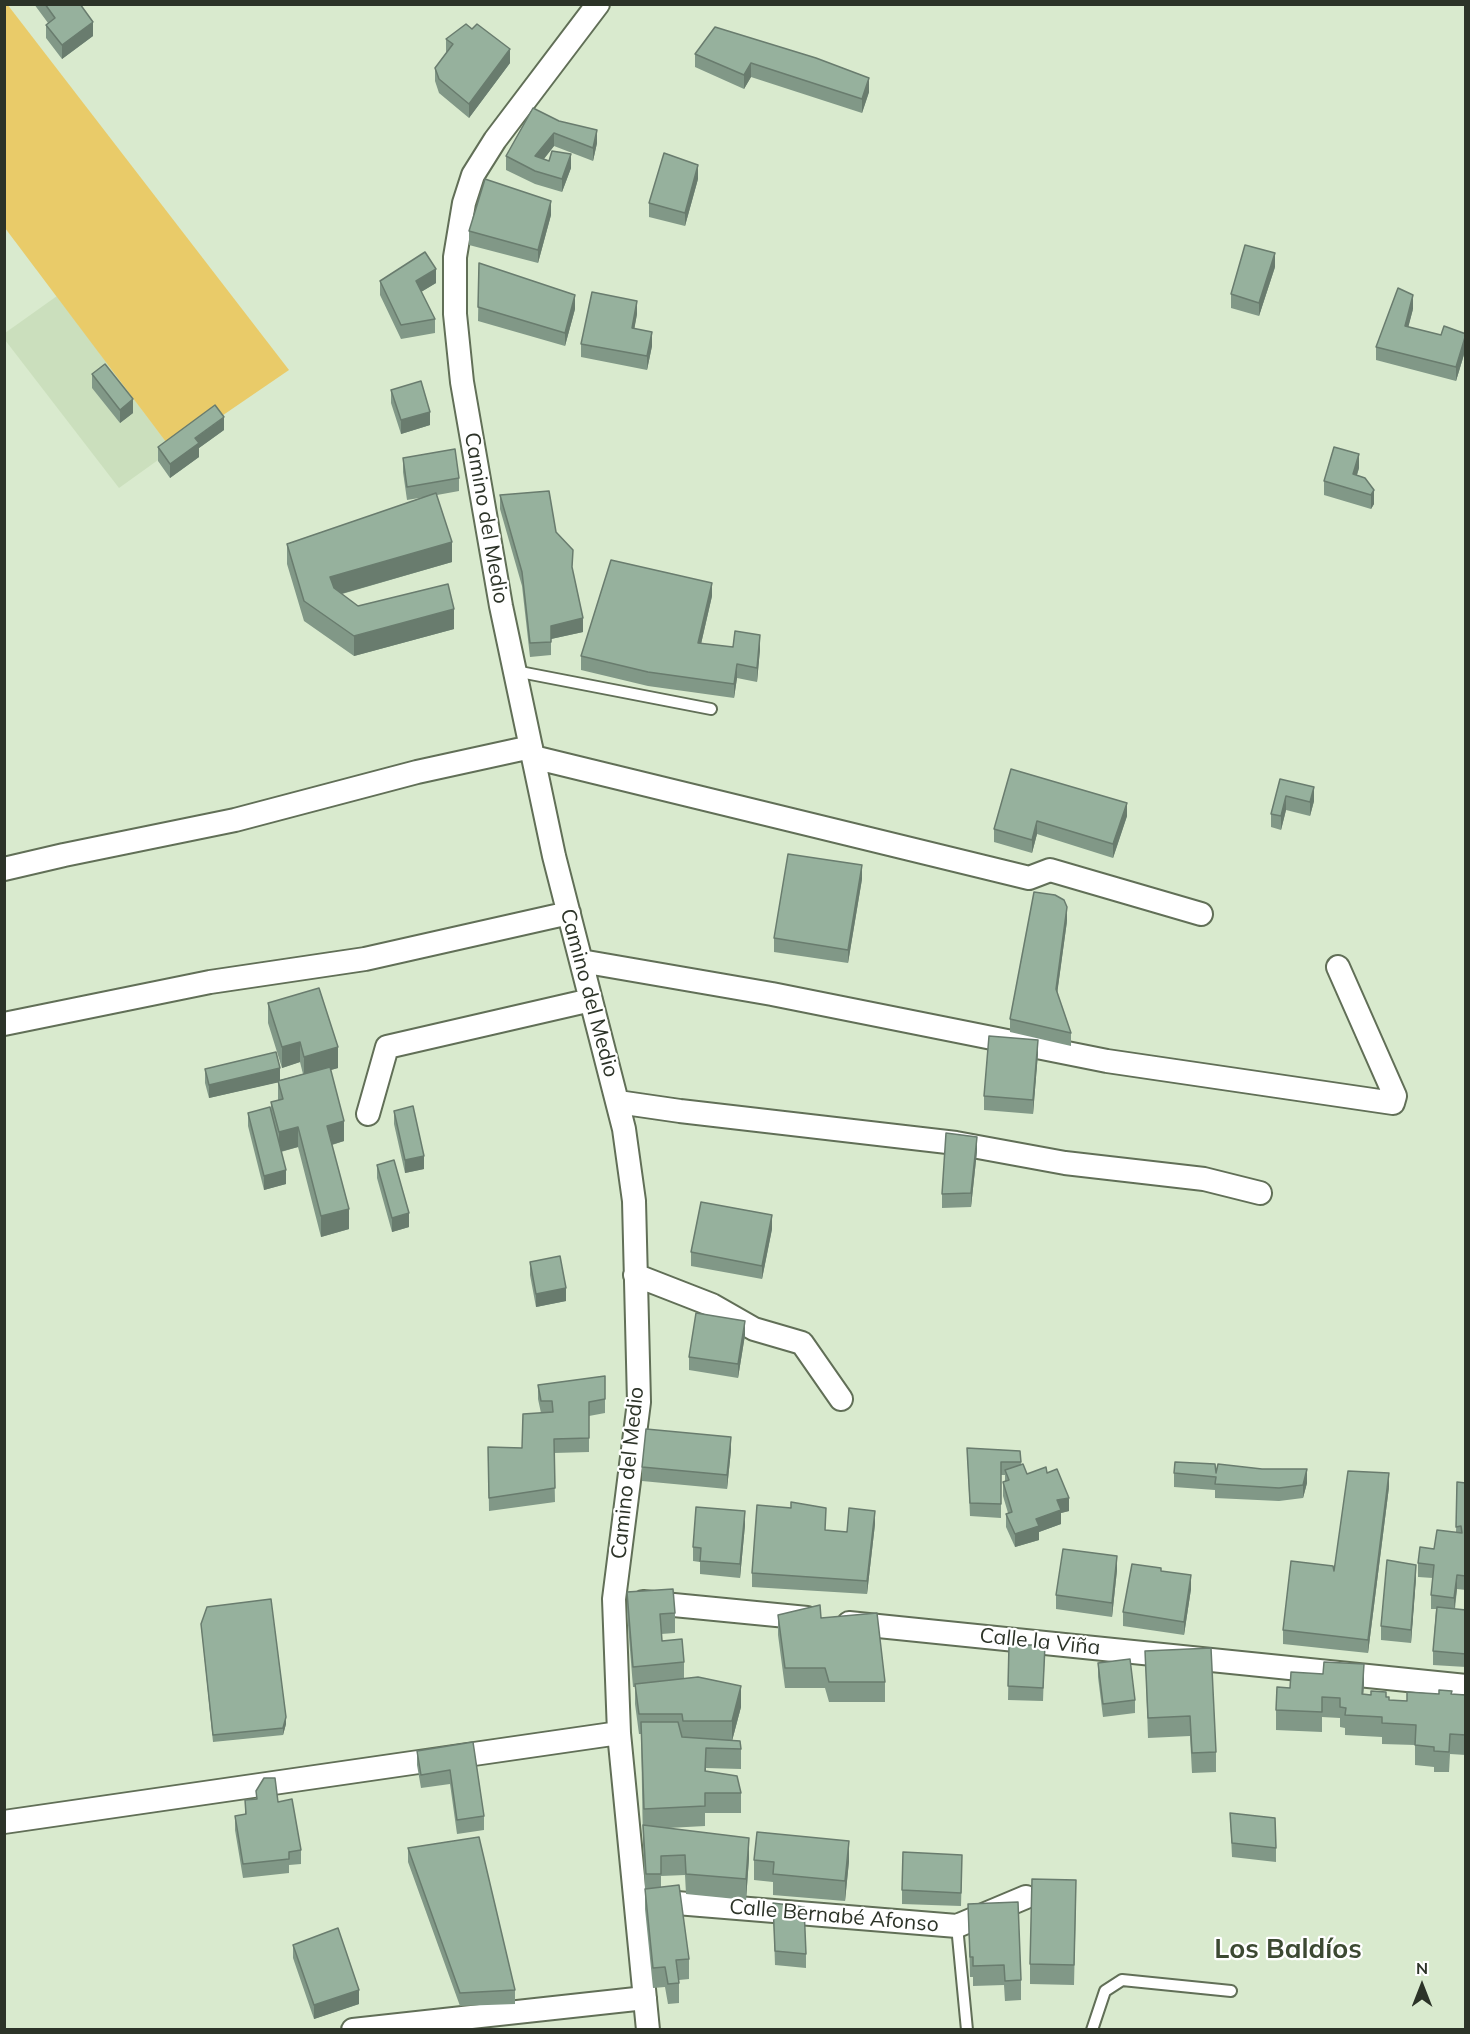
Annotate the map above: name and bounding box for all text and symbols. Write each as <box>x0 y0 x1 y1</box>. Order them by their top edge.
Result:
street label: Camino del Medio <box>459 430 513 606</box>
street label: Camino del Medio <box>554 906 624 1080</box>
street label: Camino del Medio <box>606 1385 650 1561</box>
street label: Calle la Viña <box>978 1623 1102 1661</box>
street label: Calle Bernabé Afonso <box>728 1894 940 1938</box>
district label: Los Baldíos <box>1214 1934 1362 1966</box>
north arrow <box>1392 1956 1452 2016</box>
text: N <box>1416 1958 1428 1978</box>

